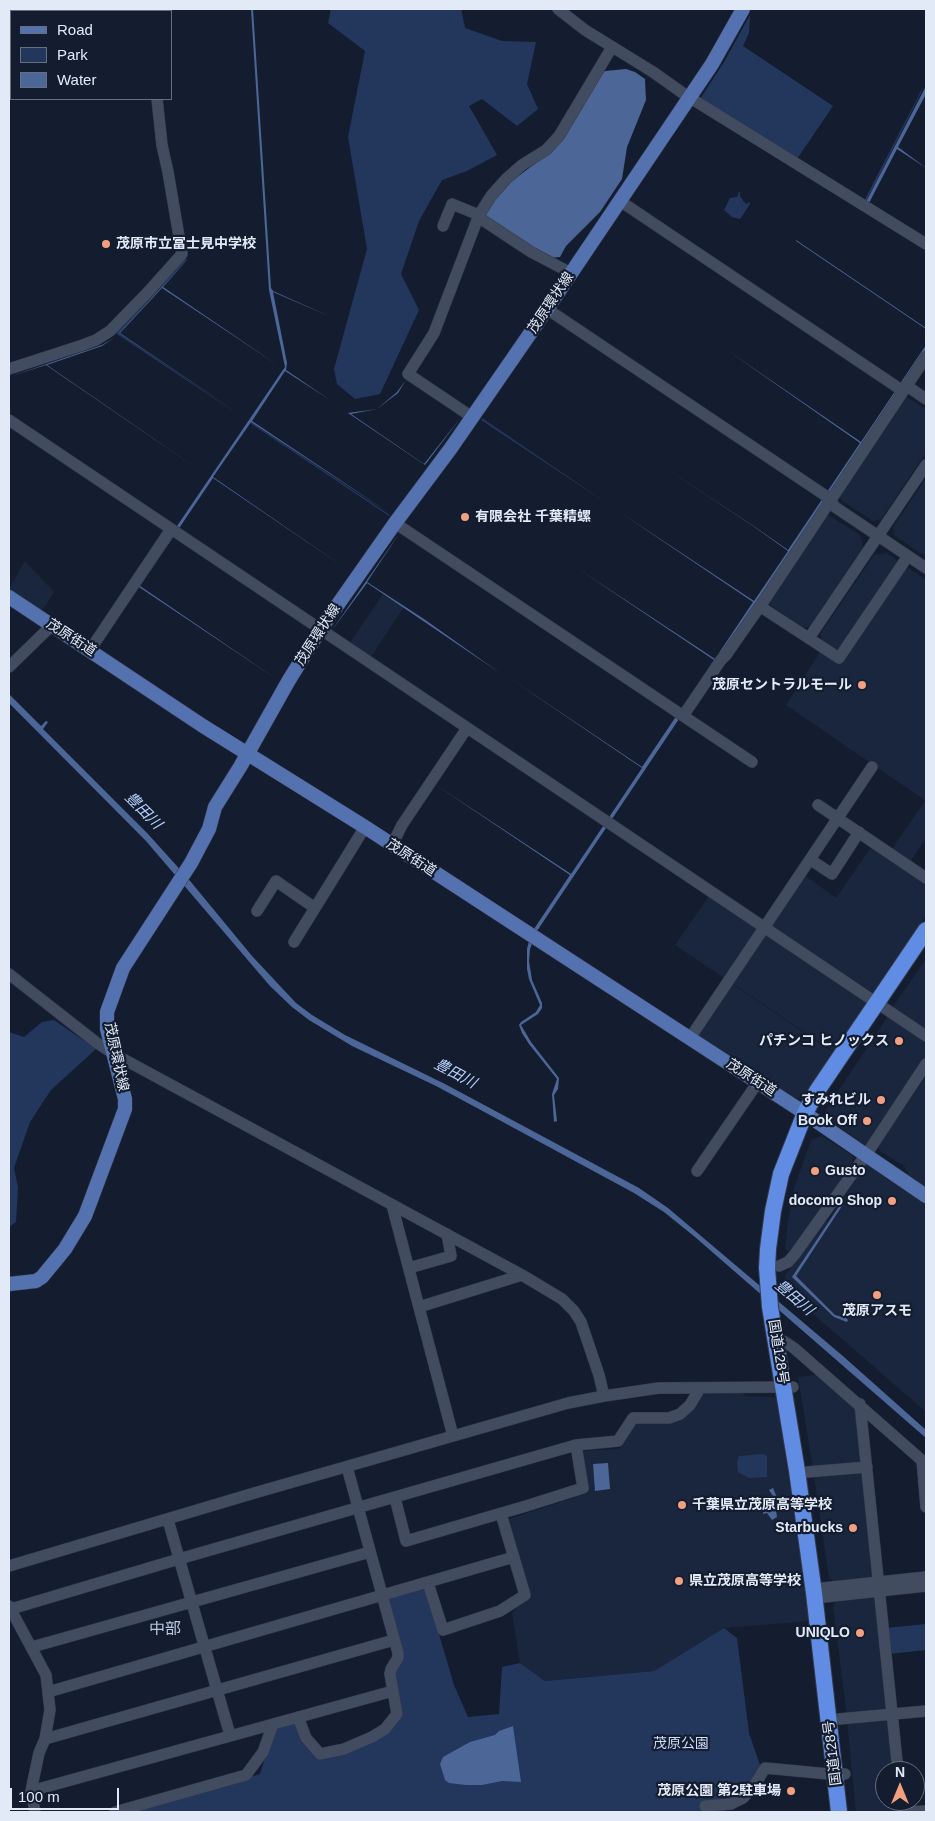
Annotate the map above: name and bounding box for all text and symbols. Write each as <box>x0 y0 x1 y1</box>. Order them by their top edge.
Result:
legend <box>10 10 172 100</box>
text: Road <box>57 21 93 38</box>
text: Park <box>57 46 88 63</box>
text: Water <box>57 71 96 88</box>
place label: 茂原市立冨士見中学校 <box>116 236 256 252</box>
marker: 茂原市立冨士見中学校 <box>100 238 112 250</box>
street label: 茂原環状線 <box>524 269 578 337</box>
place label: 有限会社 千葉精螺 <box>475 509 591 525</box>
marker: 有限会社 千葉精螺 <box>459 511 471 523</box>
street label: 茂原環状線 <box>292 601 344 669</box>
street label: 茂原街道 <box>43 616 99 660</box>
place label: 茂原セントラルモール <box>712 677 852 693</box>
marker: 茂原セントラルモール <box>856 679 868 691</box>
water label: 豊田川 <box>121 789 165 833</box>
street label: 茂原街道 <box>383 836 439 880</box>
street label: 茂原環状線 <box>101 1021 131 1093</box>
place label: パチンコ ヒノックス <box>759 1033 889 1049</box>
marker: パチンコ ヒノックス <box>893 1035 905 1047</box>
water label: 豊田川 <box>431 1055 479 1093</box>
street label: 茂原街道 <box>723 1056 779 1100</box>
place label: すみれビル <box>801 1092 871 1108</box>
marker: すみれビル <box>875 1094 887 1106</box>
place label: Book Off <box>798 1113 857 1129</box>
marker: Book Off <box>861 1115 873 1127</box>
place label: Gusto <box>825 1163 865 1179</box>
marker: Gusto <box>809 1165 821 1177</box>
place label: docomo Shop <box>789 1193 882 1209</box>
marker: docomo Shop <box>886 1195 898 1207</box>
water label: 豊田川 <box>771 1276 817 1320</box>
marker: 茂原アスモ <box>871 1289 883 1301</box>
place label: 茂原アスモ <box>842 1303 912 1319</box>
street label: 国道128号 <box>765 1318 791 1386</box>
place label: 千葉県立茂原高等学校 <box>692 1497 832 1513</box>
marker: 千葉県立茂原高等学校 <box>676 1499 688 1511</box>
place label: Starbucks <box>775 1520 843 1536</box>
marker: Starbucks <box>847 1522 859 1534</box>
place label: 県立茂原高等学校 <box>689 1573 801 1589</box>
marker: 県立茂原高等学校 <box>673 1575 685 1587</box>
district label: 中部 <box>149 1620 181 1640</box>
place label: UNIQLO <box>796 1625 850 1641</box>
marker: UNIQLO <box>854 1627 866 1639</box>
street label: 国道128号 <box>821 1720 845 1786</box>
park label: 茂原公園 <box>653 1736 709 1752</box>
north arrow <box>875 1761 925 1811</box>
text: N <box>895 1764 905 1780</box>
scale bar <box>12 1778 121 1810</box>
place label: 茂原公園 第2駐車場 <box>657 1783 781 1799</box>
marker: 茂原公園 第2駐車場 <box>785 1785 797 1797</box>
text: 100 m <box>18 1788 60 1805</box>

